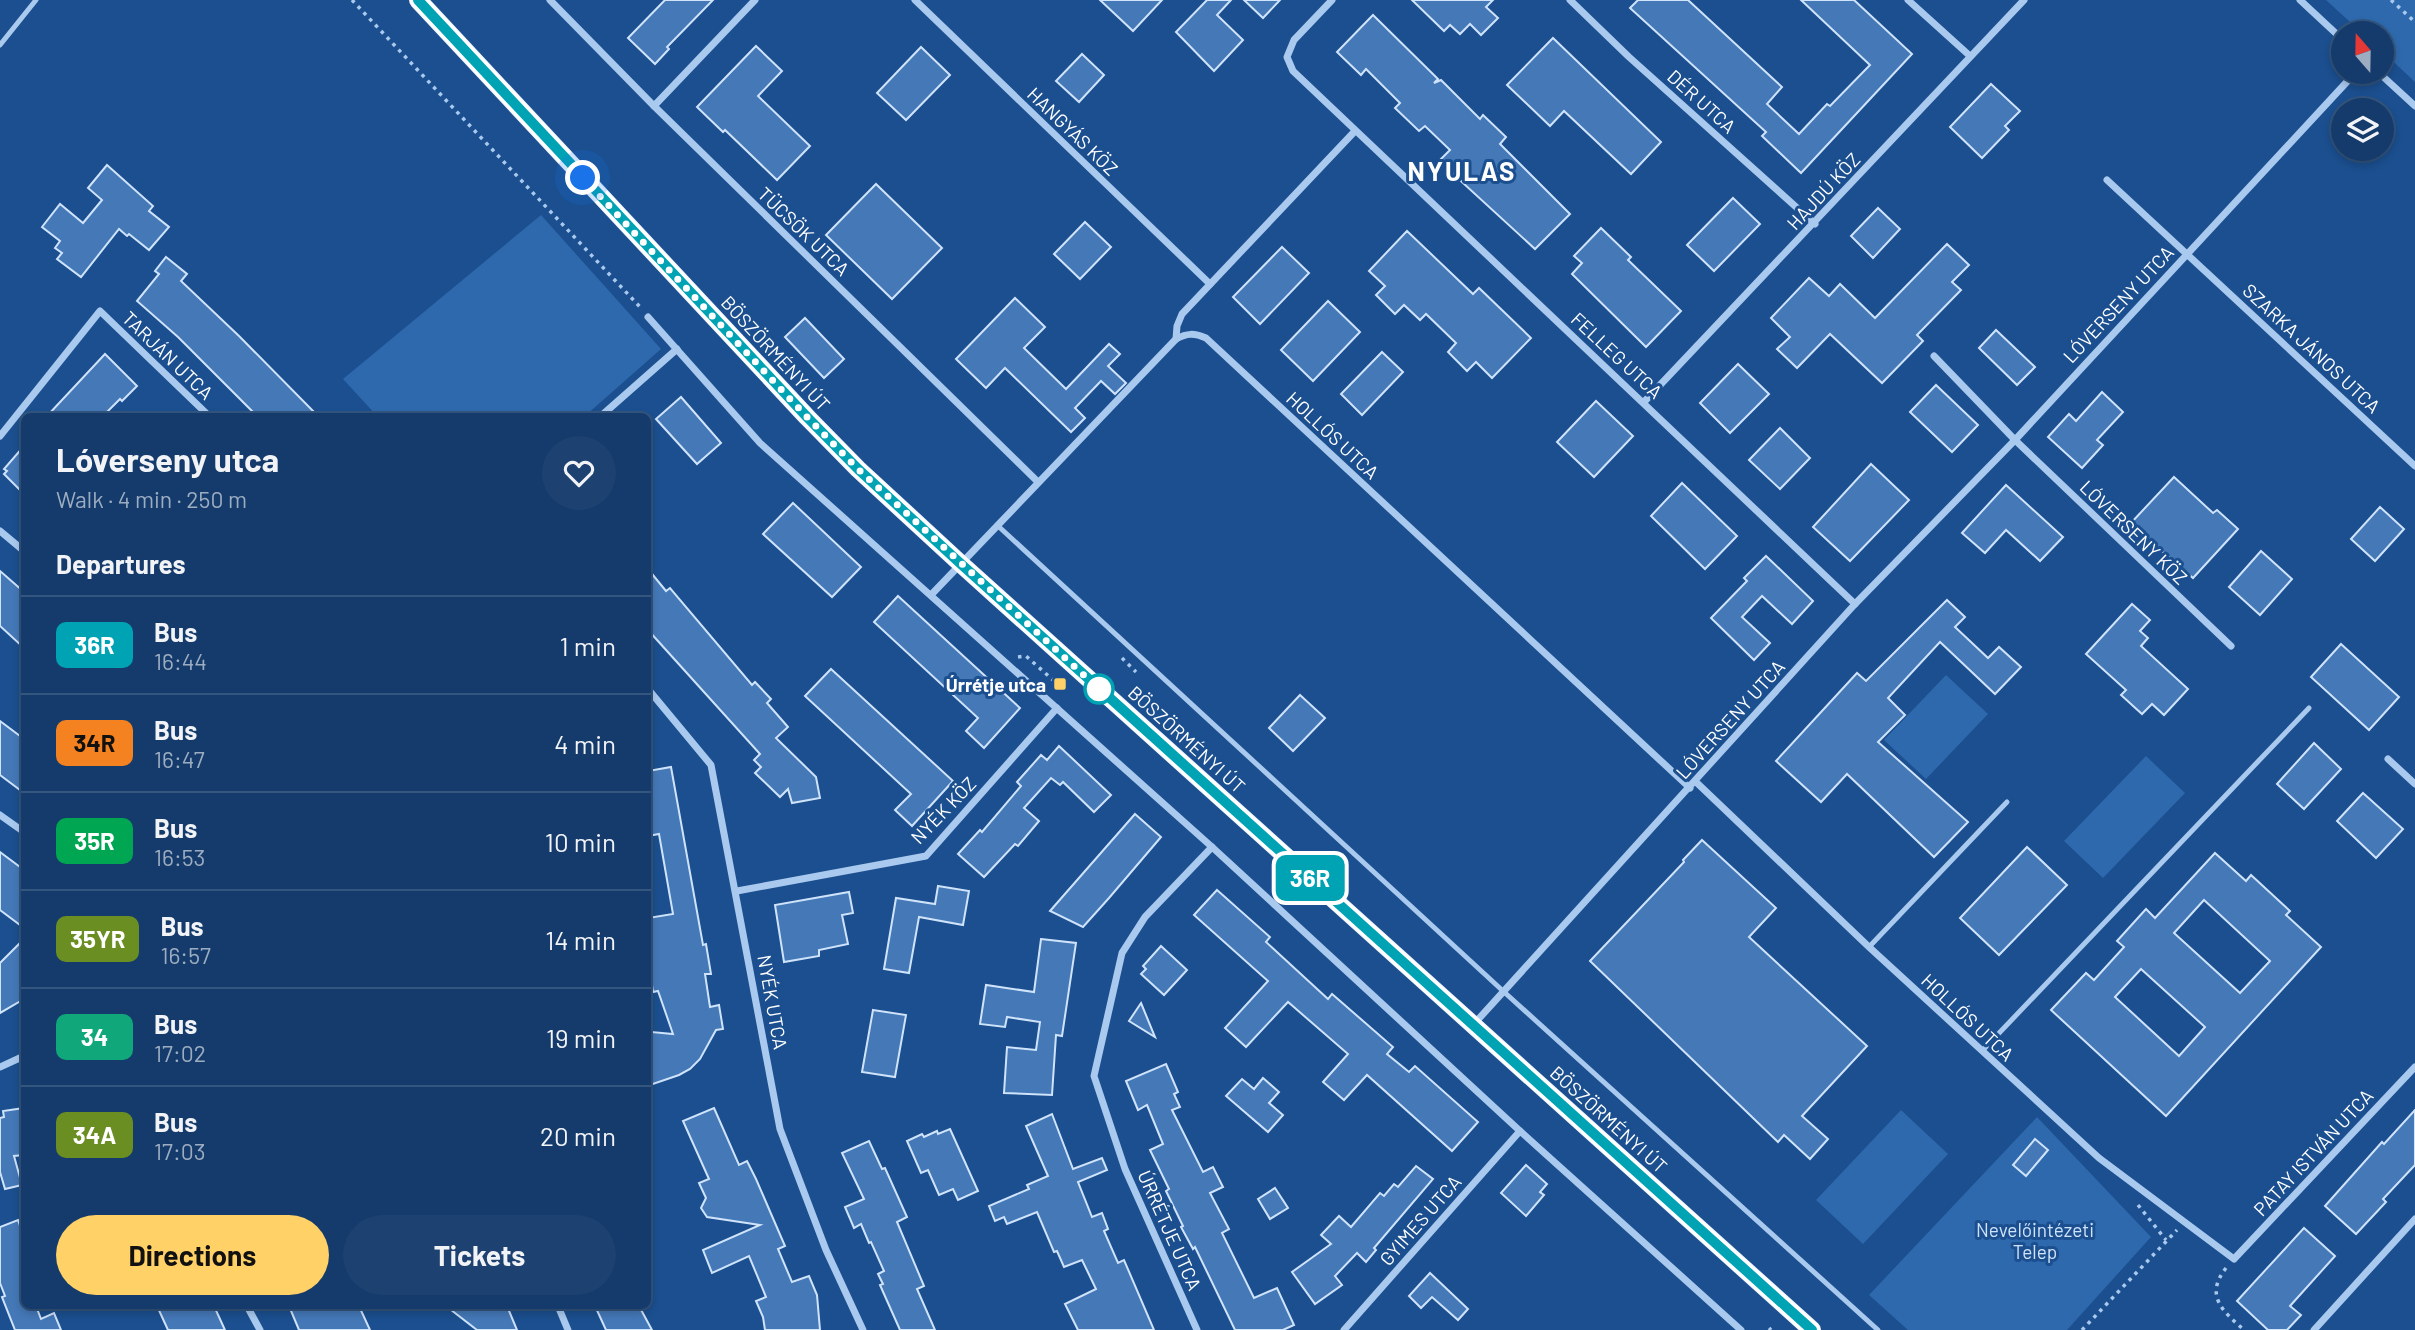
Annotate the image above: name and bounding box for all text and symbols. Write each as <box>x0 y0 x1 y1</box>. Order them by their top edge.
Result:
north arrow <box>2331 21 2394 84</box>
map controls <box>2331 21 2394 161</box>
street label: DÉR UTCA <box>1663 64 1741 138</box>
street label: HANGYÁS KÖZ <box>1023 82 1123 180</box>
button: layers <box>2331 98 2394 161</box>
street label: HAJDÚ KÖZ <box>1782 148 1864 234</box>
district label: NYULAS <box>1408 155 1516 186</box>
your location <box>565 160 600 195</box>
street label: TÜCSÖK UTCA <box>754 182 854 280</box>
street label: LÓVERSENY UTCA <box>2058 241 2178 367</box>
street label: SZARKA JÁNOS UTCA <box>2239 278 2385 418</box>
street label: BÖSZÖRMÉNYI ÚT <box>717 291 835 415</box>
street label: TARJÁN UTCA <box>118 306 218 404</box>
street label: FELLEG UTCA <box>1567 307 1667 403</box>
street label: HOLLÓS UTCA <box>1282 386 1384 484</box>
button: heart <box>542 436 616 510</box>
text: Lóverseny utca <box>56 439 279 479</box>
street label: LÓVERSENY KÖZ <box>2076 475 2192 589</box>
text: Walk · 4 min · 250 m <box>56 485 247 513</box>
text: Departures <box>56 548 186 579</box>
text: Bus <box>154 616 197 647</box>
text: 36R <box>74 630 115 659</box>
text: 1 min <box>560 630 616 661</box>
text: 16:44 <box>154 647 207 675</box>
street label: LÓVERSENY UTCA <box>1671 655 1789 783</box>
place label: Úrrétje utca <box>946 673 1046 696</box>
unlabelled marker <box>1084 674 1114 704</box>
marker: Úrrétje utca <box>1052 676 1068 692</box>
street label: BÖSZÖRMÉNYI ÚT <box>1124 681 1250 797</box>
text: Bus <box>154 714 197 745</box>
text: 34R <box>73 728 116 757</box>
text: 4 min <box>554 728 616 759</box>
text: 16:47 <box>154 745 205 773</box>
street label: NYÉK KÖZ <box>906 772 980 848</box>
text: Bus <box>154 812 197 843</box>
text: 35R <box>74 826 115 855</box>
text: 10 min <box>545 826 616 857</box>
text: 16:53 <box>154 843 205 871</box>
line badge: 36R <box>1270 855 1350 901</box>
text: 36R <box>1290 863 1330 892</box>
text: Bus <box>160 910 204 941</box>
text: 35YR <box>70 924 125 953</box>
text: 14 min <box>545 924 616 955</box>
text: 16:57 <box>160 941 211 969</box>
street label: NYÉK UTCA <box>753 953 793 1051</box>
street label: HOLLÓS UTCA <box>1917 968 2019 1066</box>
text: Bus <box>154 1008 197 1039</box>
text: 34 <box>81 1022 108 1051</box>
text: 19 min <box>546 1022 616 1053</box>
text: 17:02 <box>154 1039 206 1067</box>
street label: BÖSZÖRMÉNYI ÚT <box>1546 1061 1672 1177</box>
street label: PATAY ISTVÁN UTCA <box>2248 1084 2378 1220</box>
text: Bus <box>154 1106 197 1137</box>
text: 34A <box>73 1120 116 1149</box>
text: 20 min <box>540 1120 616 1151</box>
text: 17:03 <box>154 1137 206 1165</box>
street label: ÚRRÉTJE UTCA <box>1133 1166 1207 1294</box>
street label: GYIMES UTCA <box>1374 1170 1466 1270</box>
button: Directions <box>56 1215 329 1295</box>
button: Tickets <box>343 1215 616 1295</box>
park label: Nevelőintézeti Telep <box>1976 1218 2094 1263</box>

